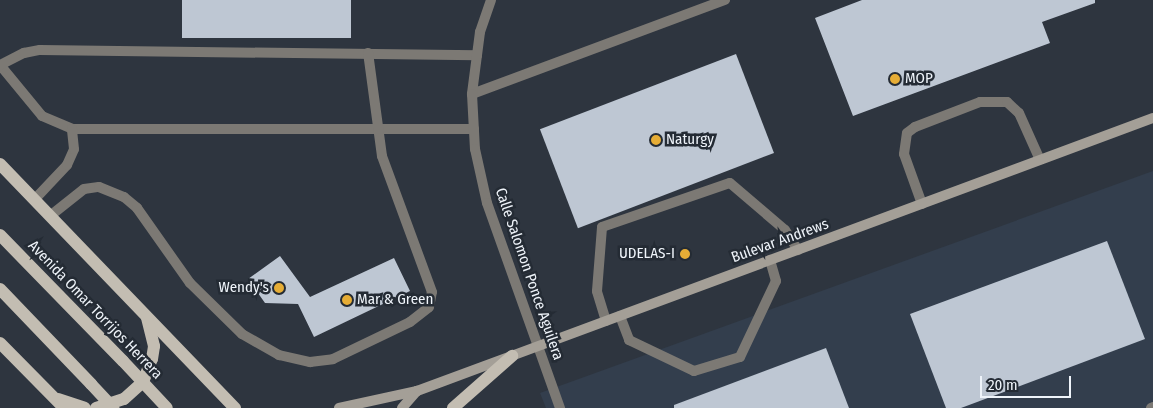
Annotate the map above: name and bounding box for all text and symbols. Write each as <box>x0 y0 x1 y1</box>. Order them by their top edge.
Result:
place label: MOP <box>905 70 933 88</box>
marker: MOP <box>889 73 901 85</box>
place label: Naturgy <box>666 131 714 149</box>
marker: Naturgy <box>650 134 662 146</box>
street label: Calle Salomon Ponce Aguilera <box>491 186 567 362</box>
street label: Bulevar Andrews <box>729 215 831 267</box>
street label: Avenida Omar Torrijos Herrera <box>24 237 166 383</box>
place label: UDELAS-I <box>619 245 675 263</box>
marker: UDELAS-I <box>679 248 691 260</box>
place label: Wendy's <box>219 279 269 297</box>
marker: Wendy's <box>273 282 285 294</box>
place label: Mar & Green <box>357 291 433 309</box>
marker: Mar & Green <box>341 294 353 306</box>
scale bar <box>983 366 1074 398</box>
text: 20 m <box>988 376 1018 394</box>

